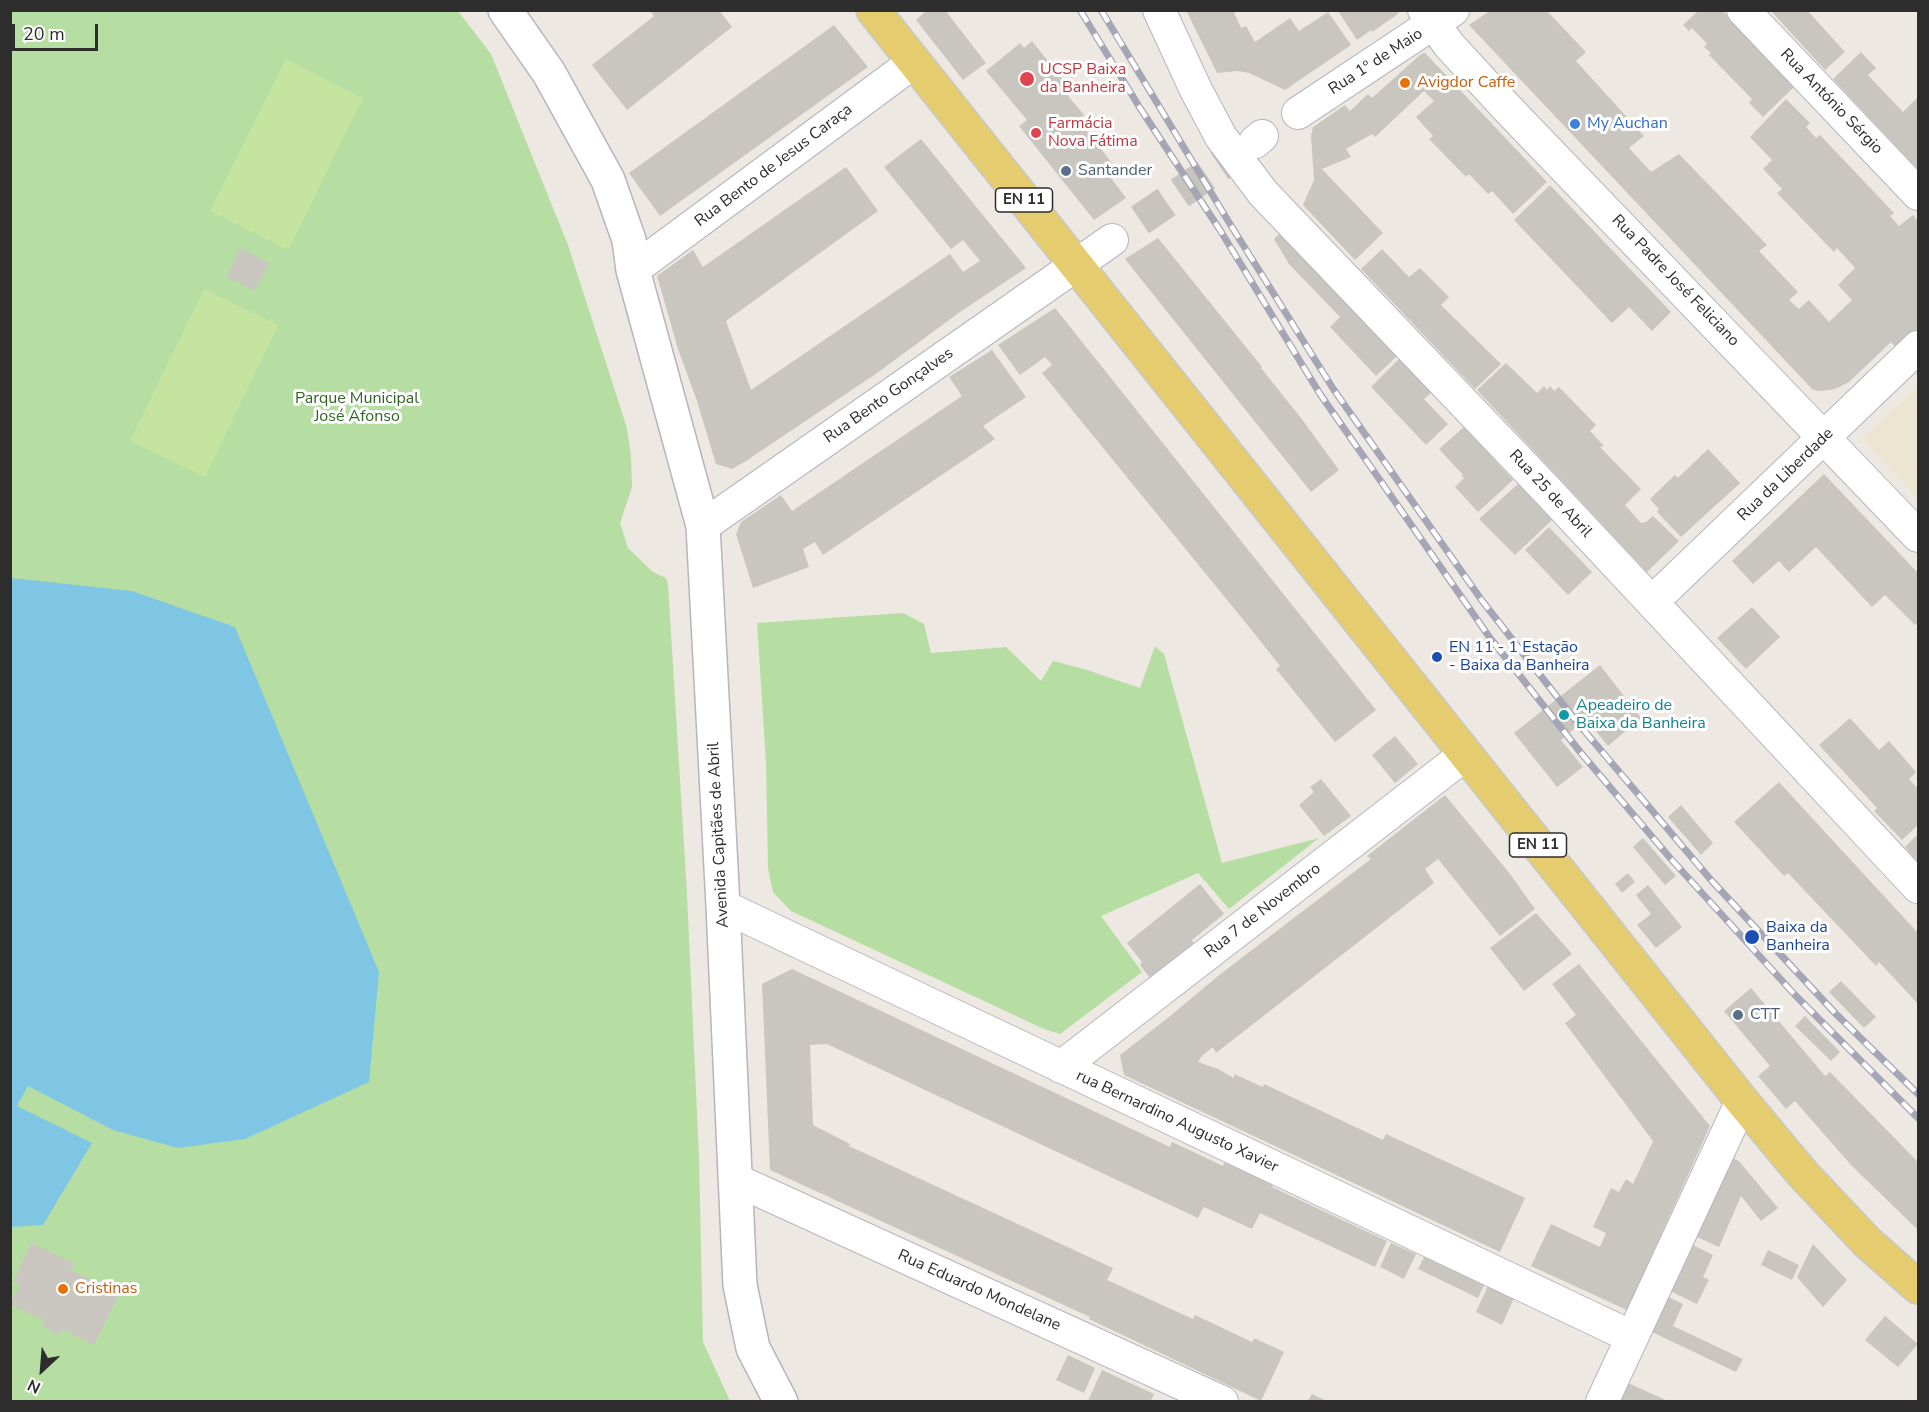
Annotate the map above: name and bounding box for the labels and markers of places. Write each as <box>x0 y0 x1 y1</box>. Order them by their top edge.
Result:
place label: UCSP Baixa da Banheira <box>1040 60 1126 98</box>
marker: UCSP Baixa da Banheira <box>1018 70 1036 88</box>
place label: Avigdor Caffe <box>1417 73 1515 93</box>
marker: Avigdor Caffe <box>1398 76 1412 90</box>
place label: Farmácia Nova Fátima <box>1048 114 1138 152</box>
place label: My Auchan <box>1587 114 1668 134</box>
marker: My Auchan <box>1568 117 1582 131</box>
marker: Farmácia Nova Fátima <box>1029 126 1043 140</box>
place label: Santander <box>1078 161 1152 181</box>
marker: Santander <box>1059 164 1073 178</box>
place label: EN 11 - 1 Estação - Baixa da Banheira <box>1449 638 1590 676</box>
marker: EN 11 - 1 Estação - Baixa da Banheira <box>1430 650 1444 664</box>
place label: Apeadeiro de Baixa da Banheira <box>1576 696 1706 734</box>
marker: Apeadeiro de Baixa da Banheira <box>1557 708 1571 722</box>
place label: Baixa da Banheira <box>1766 918 1830 956</box>
marker: Baixa da Banheira <box>1743 928 1761 946</box>
place label: CTT <box>1750 1005 1780 1025</box>
marker: CTT <box>1731 1008 1745 1022</box>
place label: Cristinas <box>75 1279 137 1299</box>
marker: Cristinas <box>56 1282 70 1296</box>

